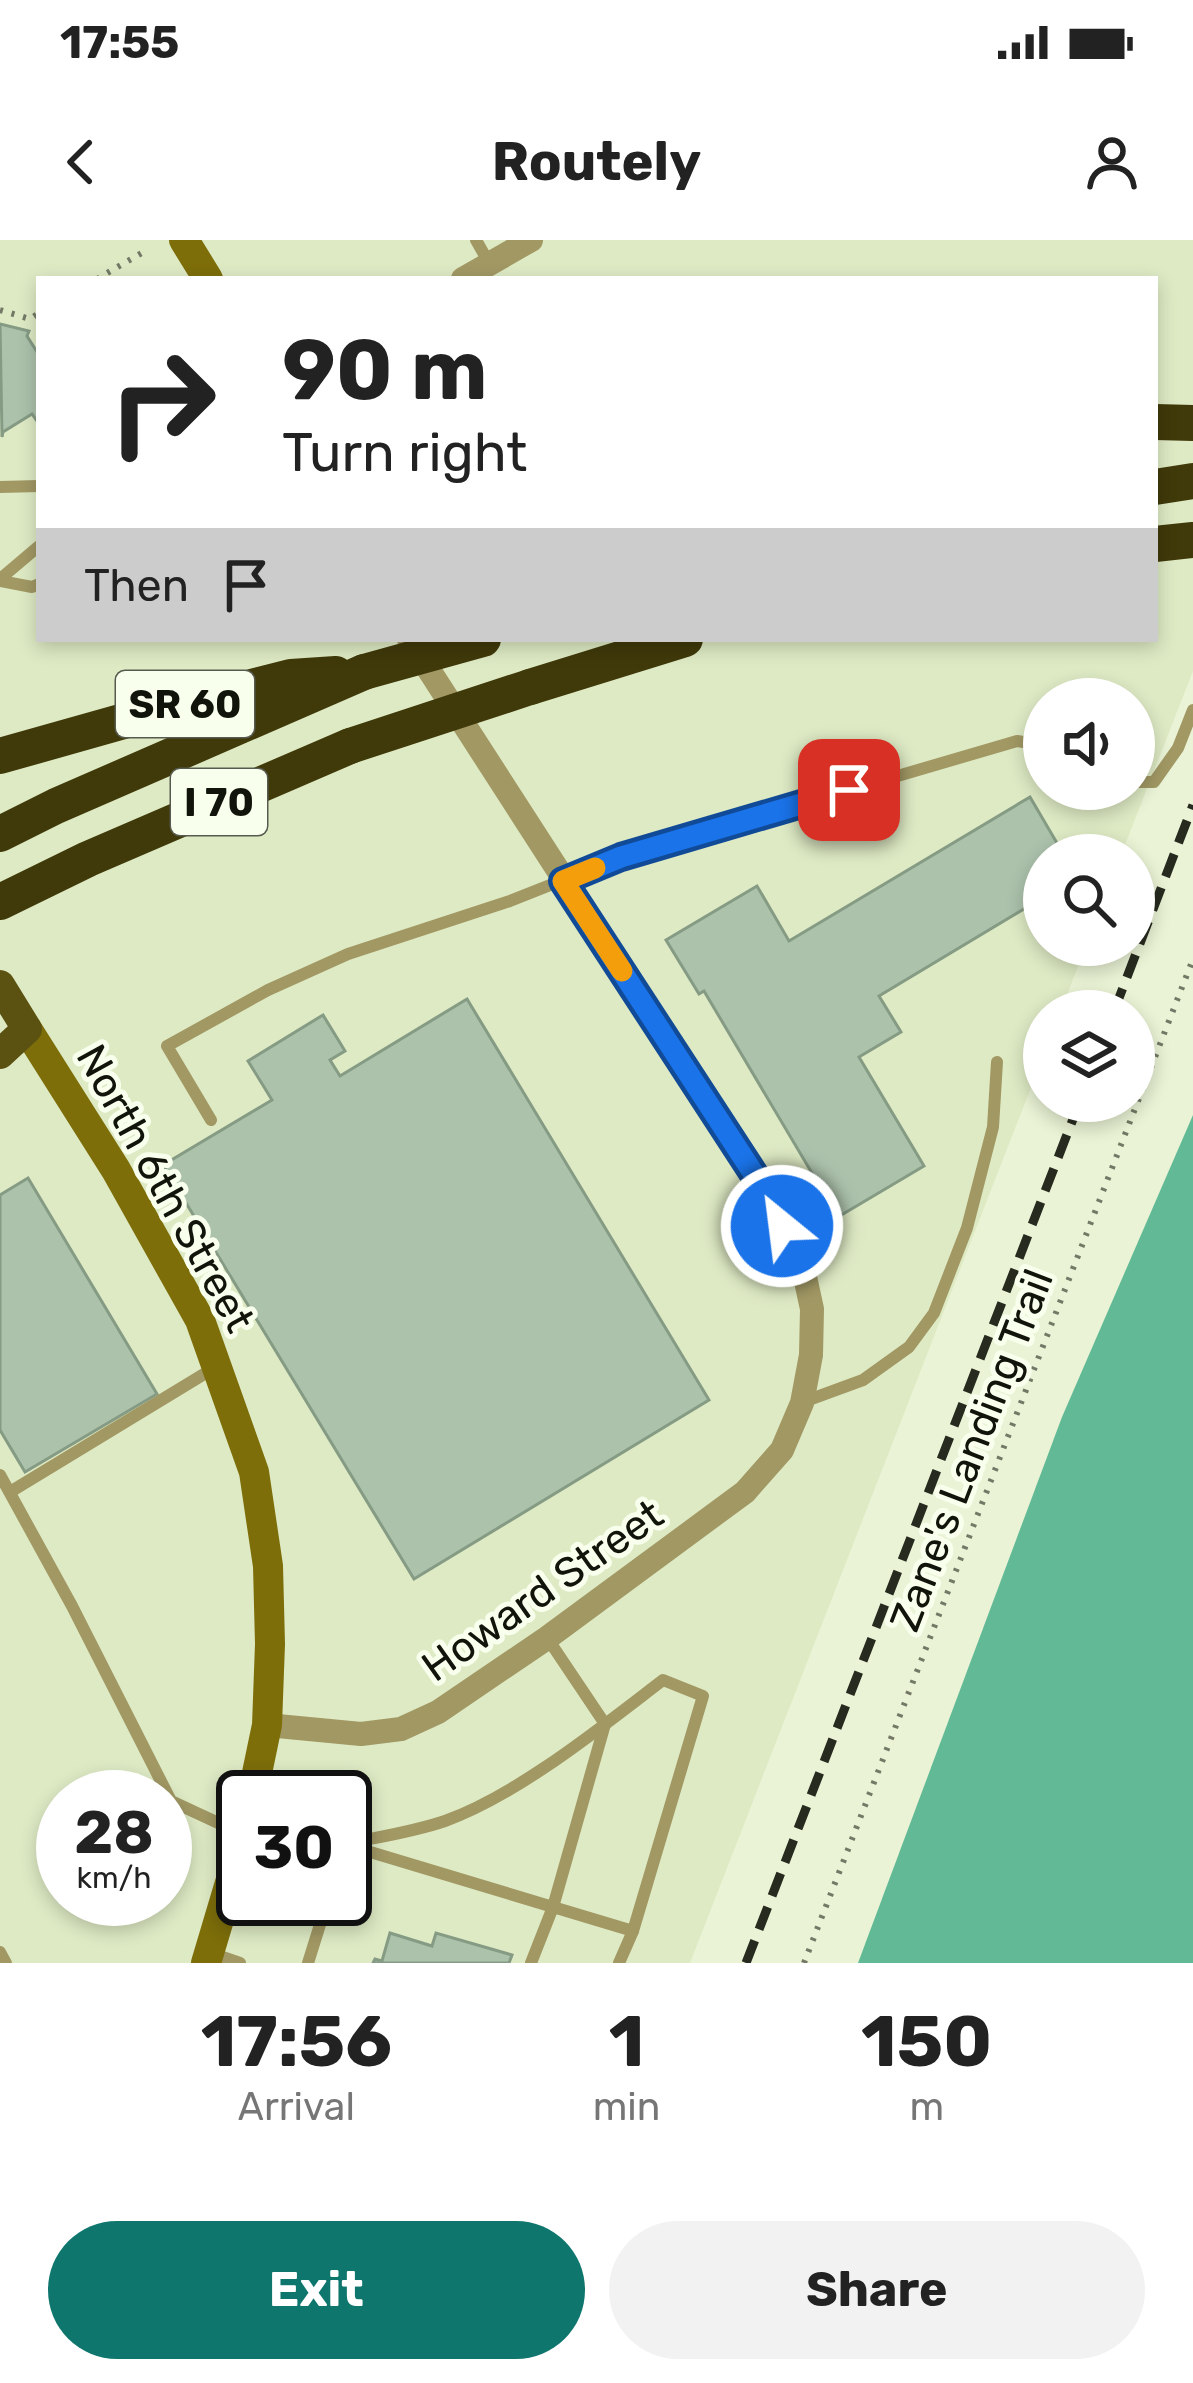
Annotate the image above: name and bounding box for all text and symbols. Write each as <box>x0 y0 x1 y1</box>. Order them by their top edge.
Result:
text: 17:55 <box>60 16 179 69</box>
icon: back <box>48 129 114 195</box>
icon: person <box>1079 129 1145 195</box>
text: Routely <box>492 130 701 194</box>
text: 90 m <box>282 320 488 420</box>
icon: right <box>84 324 240 480</box>
text: Turn right <box>282 421 527 485</box>
icon: arrive <box>213 552 279 618</box>
text: Then <box>84 559 189 612</box>
road number: SR 60 <box>116 671 254 737</box>
map controls <box>1023 678 1155 1122</box>
button: sound <box>1023 678 1155 810</box>
pin <box>798 739 900 841</box>
icon: arrive <box>816 757 882 823</box>
road number: I 70 <box>171 769 267 835</box>
button: search <box>1023 834 1155 966</box>
button: layers <box>1023 990 1155 1122</box>
street label: North 6th Street <box>66 1036 265 1341</box>
position arrow <box>719 1163 845 1289</box>
street label: Zane's Landing Trail <box>880 1262 1064 1638</box>
street label: Howard Street <box>413 1489 672 1692</box>
speed limit sign: 30 <box>216 1770 372 1926</box>
text: 28 <box>74 1797 154 1868</box>
text: km/h <box>77 1860 151 1896</box>
text: 17:56 <box>201 1999 392 2084</box>
text: 1 <box>609 1999 644 2084</box>
text: 150 <box>861 1999 992 2084</box>
text: Arrival <box>238 2084 355 2130</box>
text: min <box>593 2084 660 2130</box>
text: m <box>909 2084 944 2130</box>
button: Exit <box>48 2221 585 2359</box>
button: Share <box>609 2221 1145 2359</box>

